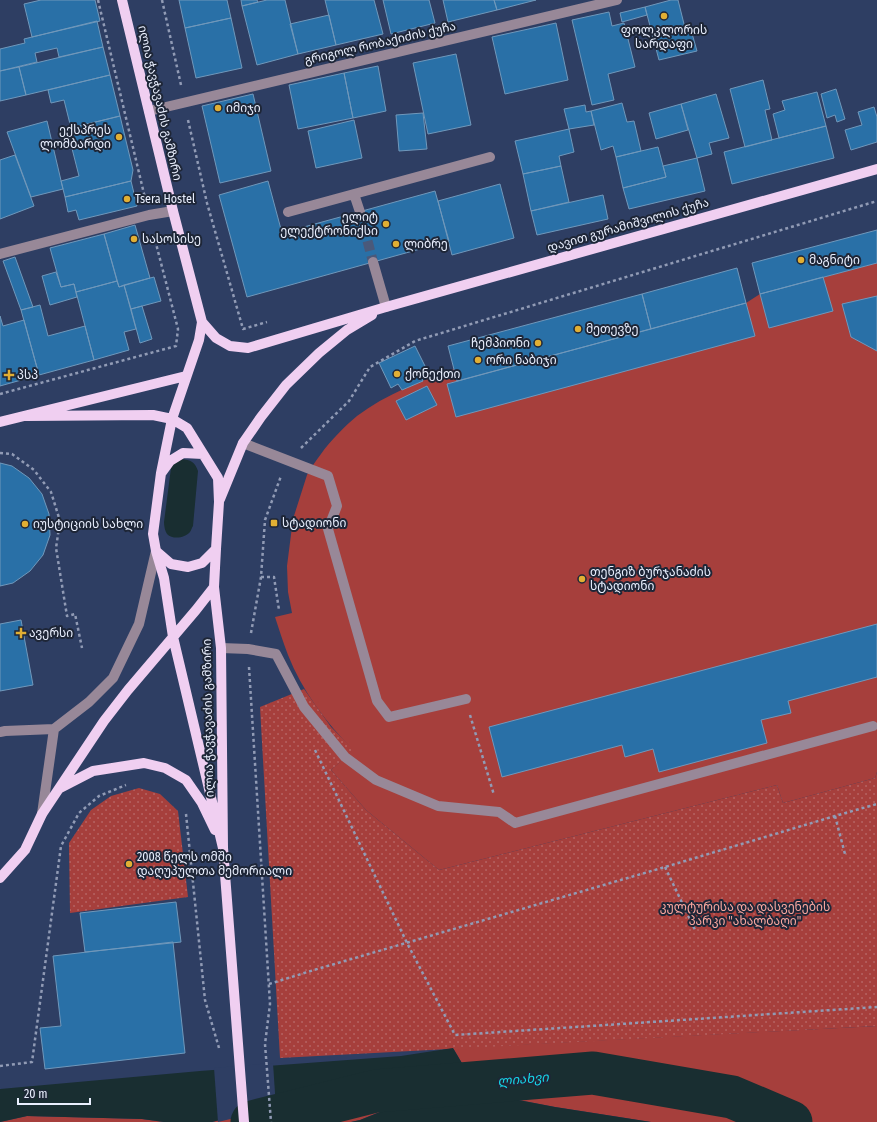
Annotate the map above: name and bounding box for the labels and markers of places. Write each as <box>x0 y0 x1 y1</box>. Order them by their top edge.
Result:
marker: ფოლკლორის სარდაფი <box>659 11 669 21</box>
place label: ფოლკლორის სარდაფი <box>621 23 707 52</box>
place label: იმიჯი <box>226 101 261 115</box>
marker: იმიჯი <box>213 103 223 113</box>
place label: ექსპრეს ლომბარდი <box>40 123 111 152</box>
marker: ექსპრეს ლომბარდი <box>114 132 124 142</box>
place label: Tsera Hostel <box>135 192 195 206</box>
marker: Tsera Hostel <box>122 194 132 204</box>
place label: ელიტ ელექტრონიქსი <box>280 210 378 239</box>
marker: ელიტ ელექტრონიქსი <box>381 219 391 229</box>
place label: სასოსისე <box>142 232 201 246</box>
marker: სასოსისე <box>129 234 139 244</box>
place label: ლიბრე <box>404 237 448 252</box>
marker: ლიბრე <box>391 239 401 249</box>
place label: მაგნიტი <box>809 253 860 267</box>
marker: მაგნიტი <box>796 255 806 265</box>
place label: მეთევზე <box>586 322 639 336</box>
marker: მეთევზე <box>573 324 583 334</box>
place label: ჩემპიონი <box>471 336 530 350</box>
marker: ჩემპიონი <box>533 338 543 348</box>
place label: ორი ნაბიჯი <box>486 353 557 367</box>
marker: ორი ნაბიჯი <box>473 355 483 365</box>
place label: ქონექთი <box>405 367 461 381</box>
place label: პსპ <box>17 368 38 382</box>
marker: ქონექთი <box>392 369 402 379</box>
marker: პსპ <box>4 370 14 380</box>
place label: სტადიონი <box>282 516 346 531</box>
place label: იუსტიციის სახლი <box>33 517 143 532</box>
marker: სტადიონი <box>269 518 279 528</box>
marker: იუსტიციის სახლი <box>20 519 30 529</box>
place label: თენგიზ ბურჯანაძის სტადიონი <box>590 565 711 594</box>
marker: თენგიზ ბურჯანაძის სტადიონი <box>577 574 587 584</box>
place label: ავერსი <box>29 626 73 640</box>
marker: ავერსი <box>16 628 26 638</box>
place label: 2008 წელს ომში დაღუპულთა მემორიალი <box>137 850 292 879</box>
marker: 2008 წელს ომში დაღუპულთა მემორიალი <box>124 859 134 869</box>

